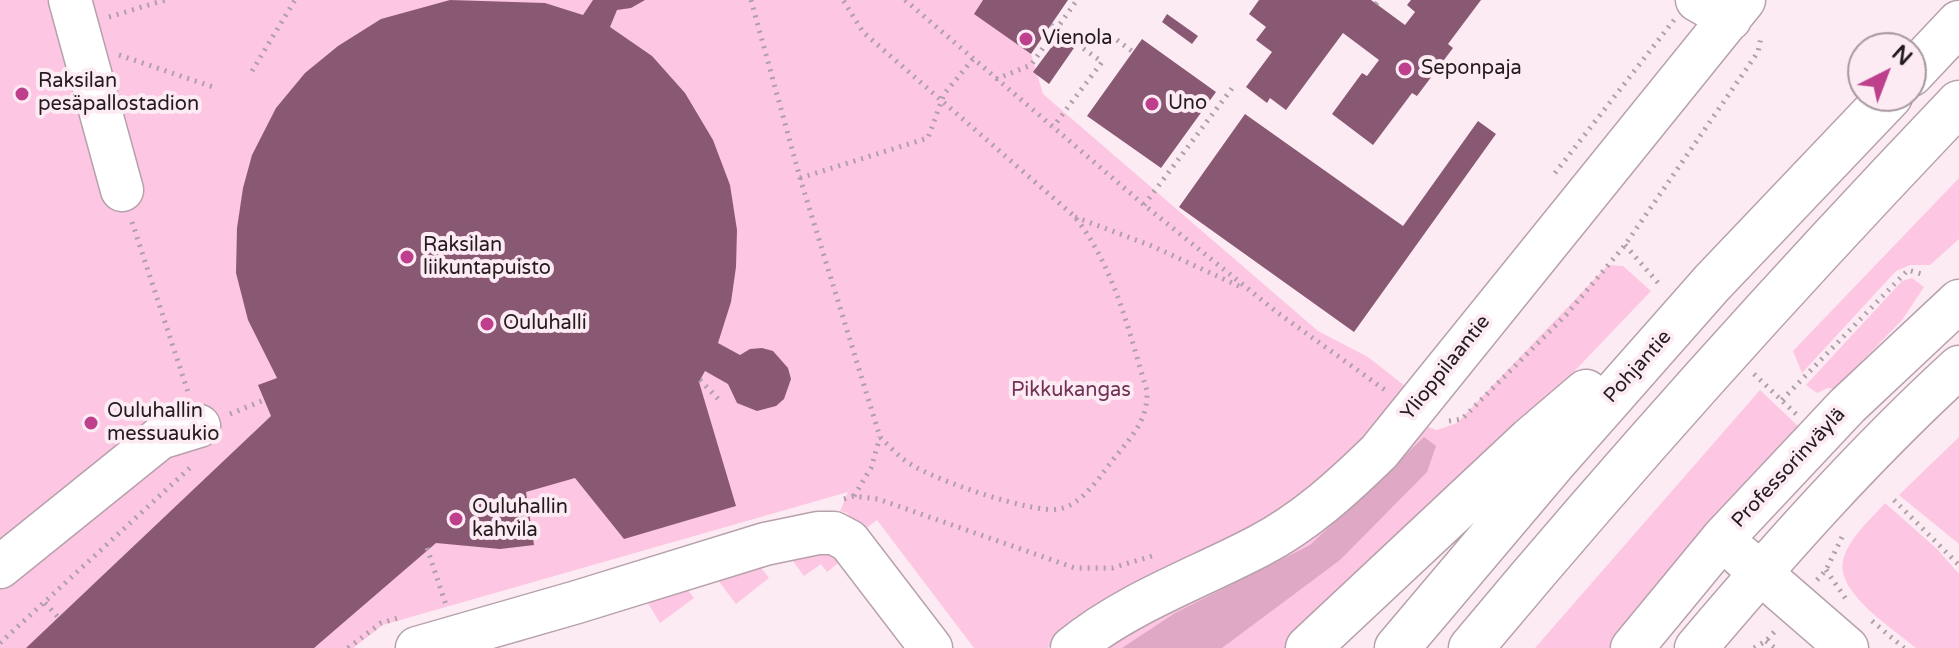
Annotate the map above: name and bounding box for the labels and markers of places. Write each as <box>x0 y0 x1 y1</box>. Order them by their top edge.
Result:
place label: Vienola <box>1042 27 1113 51</box>
marker: Vienola <box>1017 30 1035 48</box>
place label: Seponpaja <box>1421 57 1522 81</box>
marker: Seponpaja <box>1396 60 1414 78</box>
place label: Raksilan pesäpallostadion <box>38 70 199 117</box>
marker: Raksilan pesäpallostadion <box>13 85 31 103</box>
place label: Uno <box>1168 92 1207 116</box>
marker: Uno <box>1143 95 1161 113</box>
place label: Raksilan liikuntapuisto <box>423 234 551 281</box>
marker: Raksilan liikuntapuisto <box>398 248 416 266</box>
place label: Ouluhalli <box>503 312 587 336</box>
marker: Ouluhalli <box>478 315 496 333</box>
place label: Ouluhallin messuaukio <box>107 400 219 447</box>
marker: Ouluhallin messuaukio <box>82 414 100 432</box>
place label: Ouluhallin kahvila <box>472 496 568 543</box>
marker: Ouluhallin kahvila <box>447 510 465 528</box>

